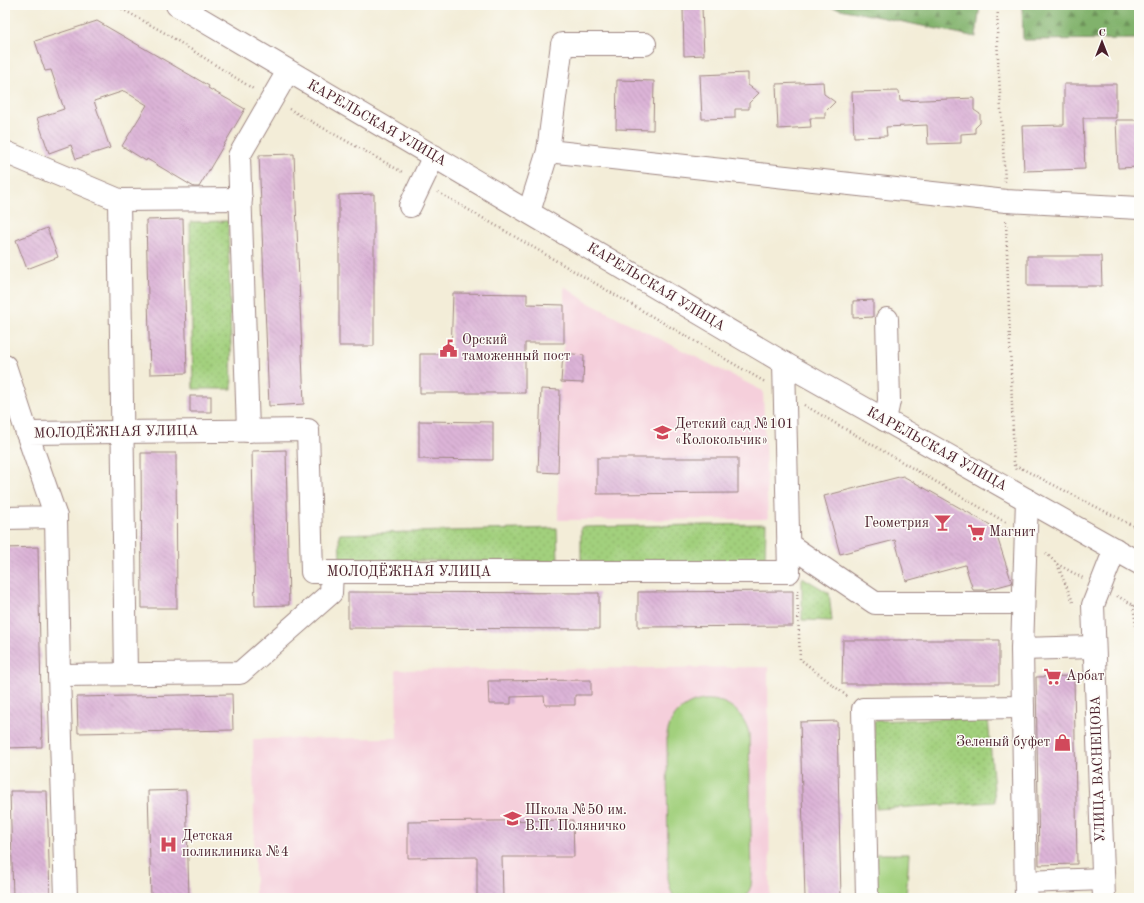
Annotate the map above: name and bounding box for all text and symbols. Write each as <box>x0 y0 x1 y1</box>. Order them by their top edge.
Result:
north arrow <box>1082 22 1122 62</box>
text: С <box>1098 28 1106 39</box>
street label: КАРЕЛЬСКАЯ УЛИЦА <box>305 77 449 169</box>
street label: КАРЕЛЬСКАЯ УЛИЦА <box>585 240 728 334</box>
place label: Орский таможенный пост <box>462 333 571 363</box>
public building icon: Орский таможенный пост <box>439 338 459 358</box>
street label: КАРЕЛЬСКАЯ УЛИЦА <box>865 405 1010 494</box>
place label: Детский сад №101 «Колокольчик» <box>675 417 794 447</box>
street label: МОЛОДЁЖНАЯ УЛИЦА <box>34 421 199 440</box>
school or university icon: Детский сад №101 «Колокольчик» <box>652 422 672 442</box>
bar icon: Геометрия <box>932 513 952 533</box>
place label: Геометрия <box>864 516 929 530</box>
supermarket icon: Магнит <box>966 522 986 542</box>
place label: Магнит <box>989 525 1036 539</box>
street label: МОЛОДЁЖНАЯ УЛИЦА <box>327 562 492 579</box>
supermarket icon: Арбат <box>1043 666 1063 686</box>
place label: Арбат <box>1066 669 1105 683</box>
street label: УЛИЦА ВАСНЕЦОВА <box>1088 695 1108 843</box>
shop icon: Зеленый буфет <box>1053 732 1073 752</box>
place label: Зеленый буфет <box>956 735 1050 750</box>
place label: Школа №50 им. В.П. Поляничко <box>525 803 627 833</box>
school or university icon: Школа №50 им. В.П. Поляничко <box>502 808 522 828</box>
place label: Детская поликлиника №4 <box>182 829 289 859</box>
hospital icon: Детская поликлиника №4 <box>159 834 179 854</box>

